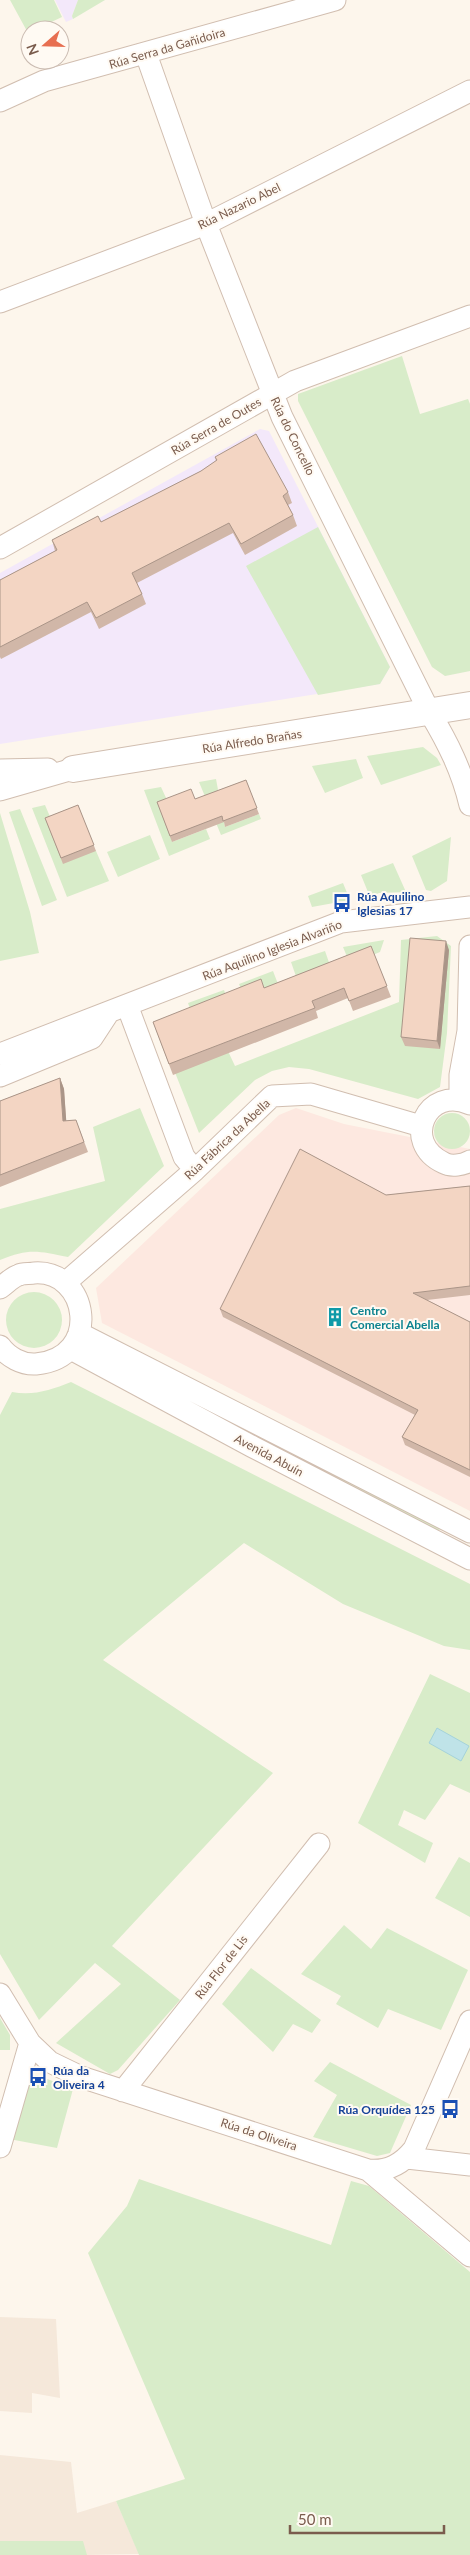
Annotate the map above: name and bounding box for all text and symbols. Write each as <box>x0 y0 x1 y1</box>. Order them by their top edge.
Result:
north arrow <box>20 20 70 70</box>
street label: Rúa Serra da Gañidoira <box>107 24 227 72</box>
text: N <box>22 42 42 58</box>
street label: Rúa Nazario Abel <box>195 180 283 232</box>
street label: Rúa Serra de Outes <box>168 394 264 458</box>
street label: Rúa do Concello <box>268 394 319 478</box>
street label: Rúa Alfredo Brañas <box>201 726 303 756</box>
place label: Rúa Aquilino Iglesias 17 <box>357 889 424 918</box>
bus stop icon: Rúa Aquilino Iglesias 17 <box>331 892 353 914</box>
street label: Rúa Aquilino Iglesia Alvariño <box>200 916 344 984</box>
street label: Rúa Fábrica da Abella <box>181 1095 273 1183</box>
place label: Centro Comercial Abella <box>350 1303 439 1332</box>
building icon: Centro Comercial Abella <box>324 1306 346 1328</box>
street label: Avenida Abuín <box>232 1431 306 1479</box>
street label: Rúa Flor de Lis <box>191 1932 251 2002</box>
place label: Rúa da Oliveira 4 <box>53 2063 105 2092</box>
bus stop icon: Rúa da Oliveira 4 <box>27 2066 49 2088</box>
bus stop icon: Rúa Orquídea 125 <box>439 2098 461 2120</box>
place label: Rúa Orquídea 125 <box>338 2102 435 2117</box>
street label: Rúa da Oliveira <box>219 2115 299 2153</box>
scale bar <box>290 2502 444 2534</box>
text: 50 m <box>298 2510 332 2528</box>

